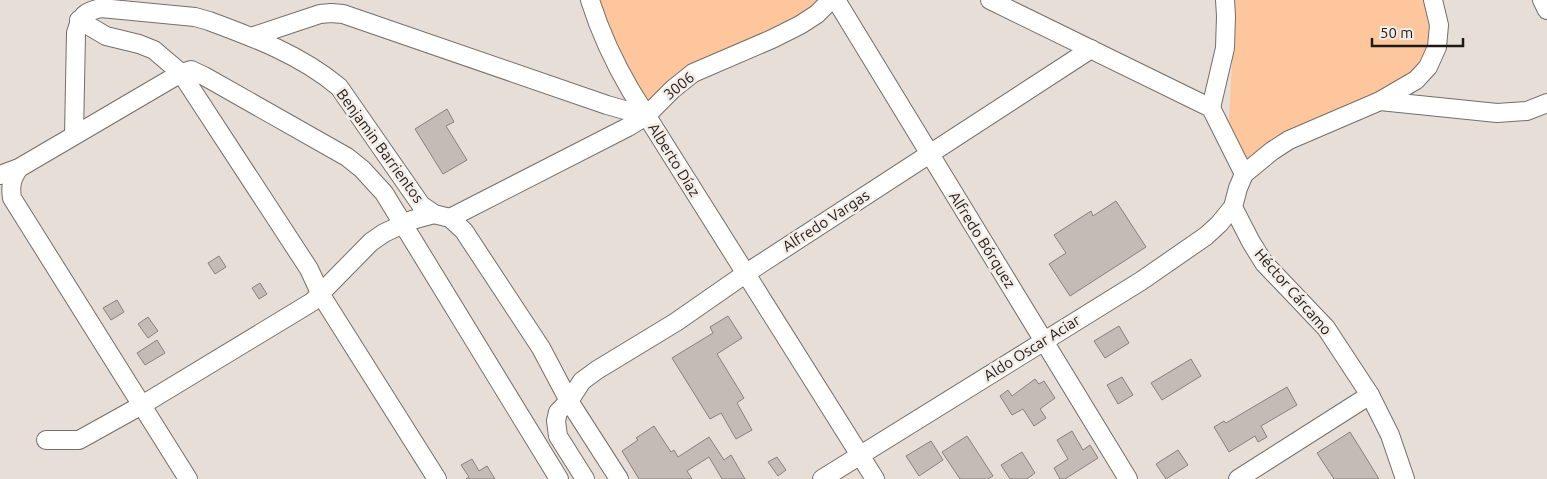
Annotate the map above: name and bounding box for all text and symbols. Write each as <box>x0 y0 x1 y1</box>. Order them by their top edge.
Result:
scale bar <box>1372 15 1463 47</box>
text: 50 m <box>1380 24 1413 41</box>
street label: 3006 <box>660 68 697 103</box>
street label: Benjamin Barrientos <box>333 85 427 206</box>
street label: Alberto Díaz <box>645 120 704 200</box>
street label: Alfredo Vargas <box>779 186 872 255</box>
street label: Alfredo Bórquez <box>946 188 1019 291</box>
street label: Héctor Cárcamo <box>1251 245 1335 338</box>
street label: Aldo Oscar Aciar <box>980 311 1083 384</box>

